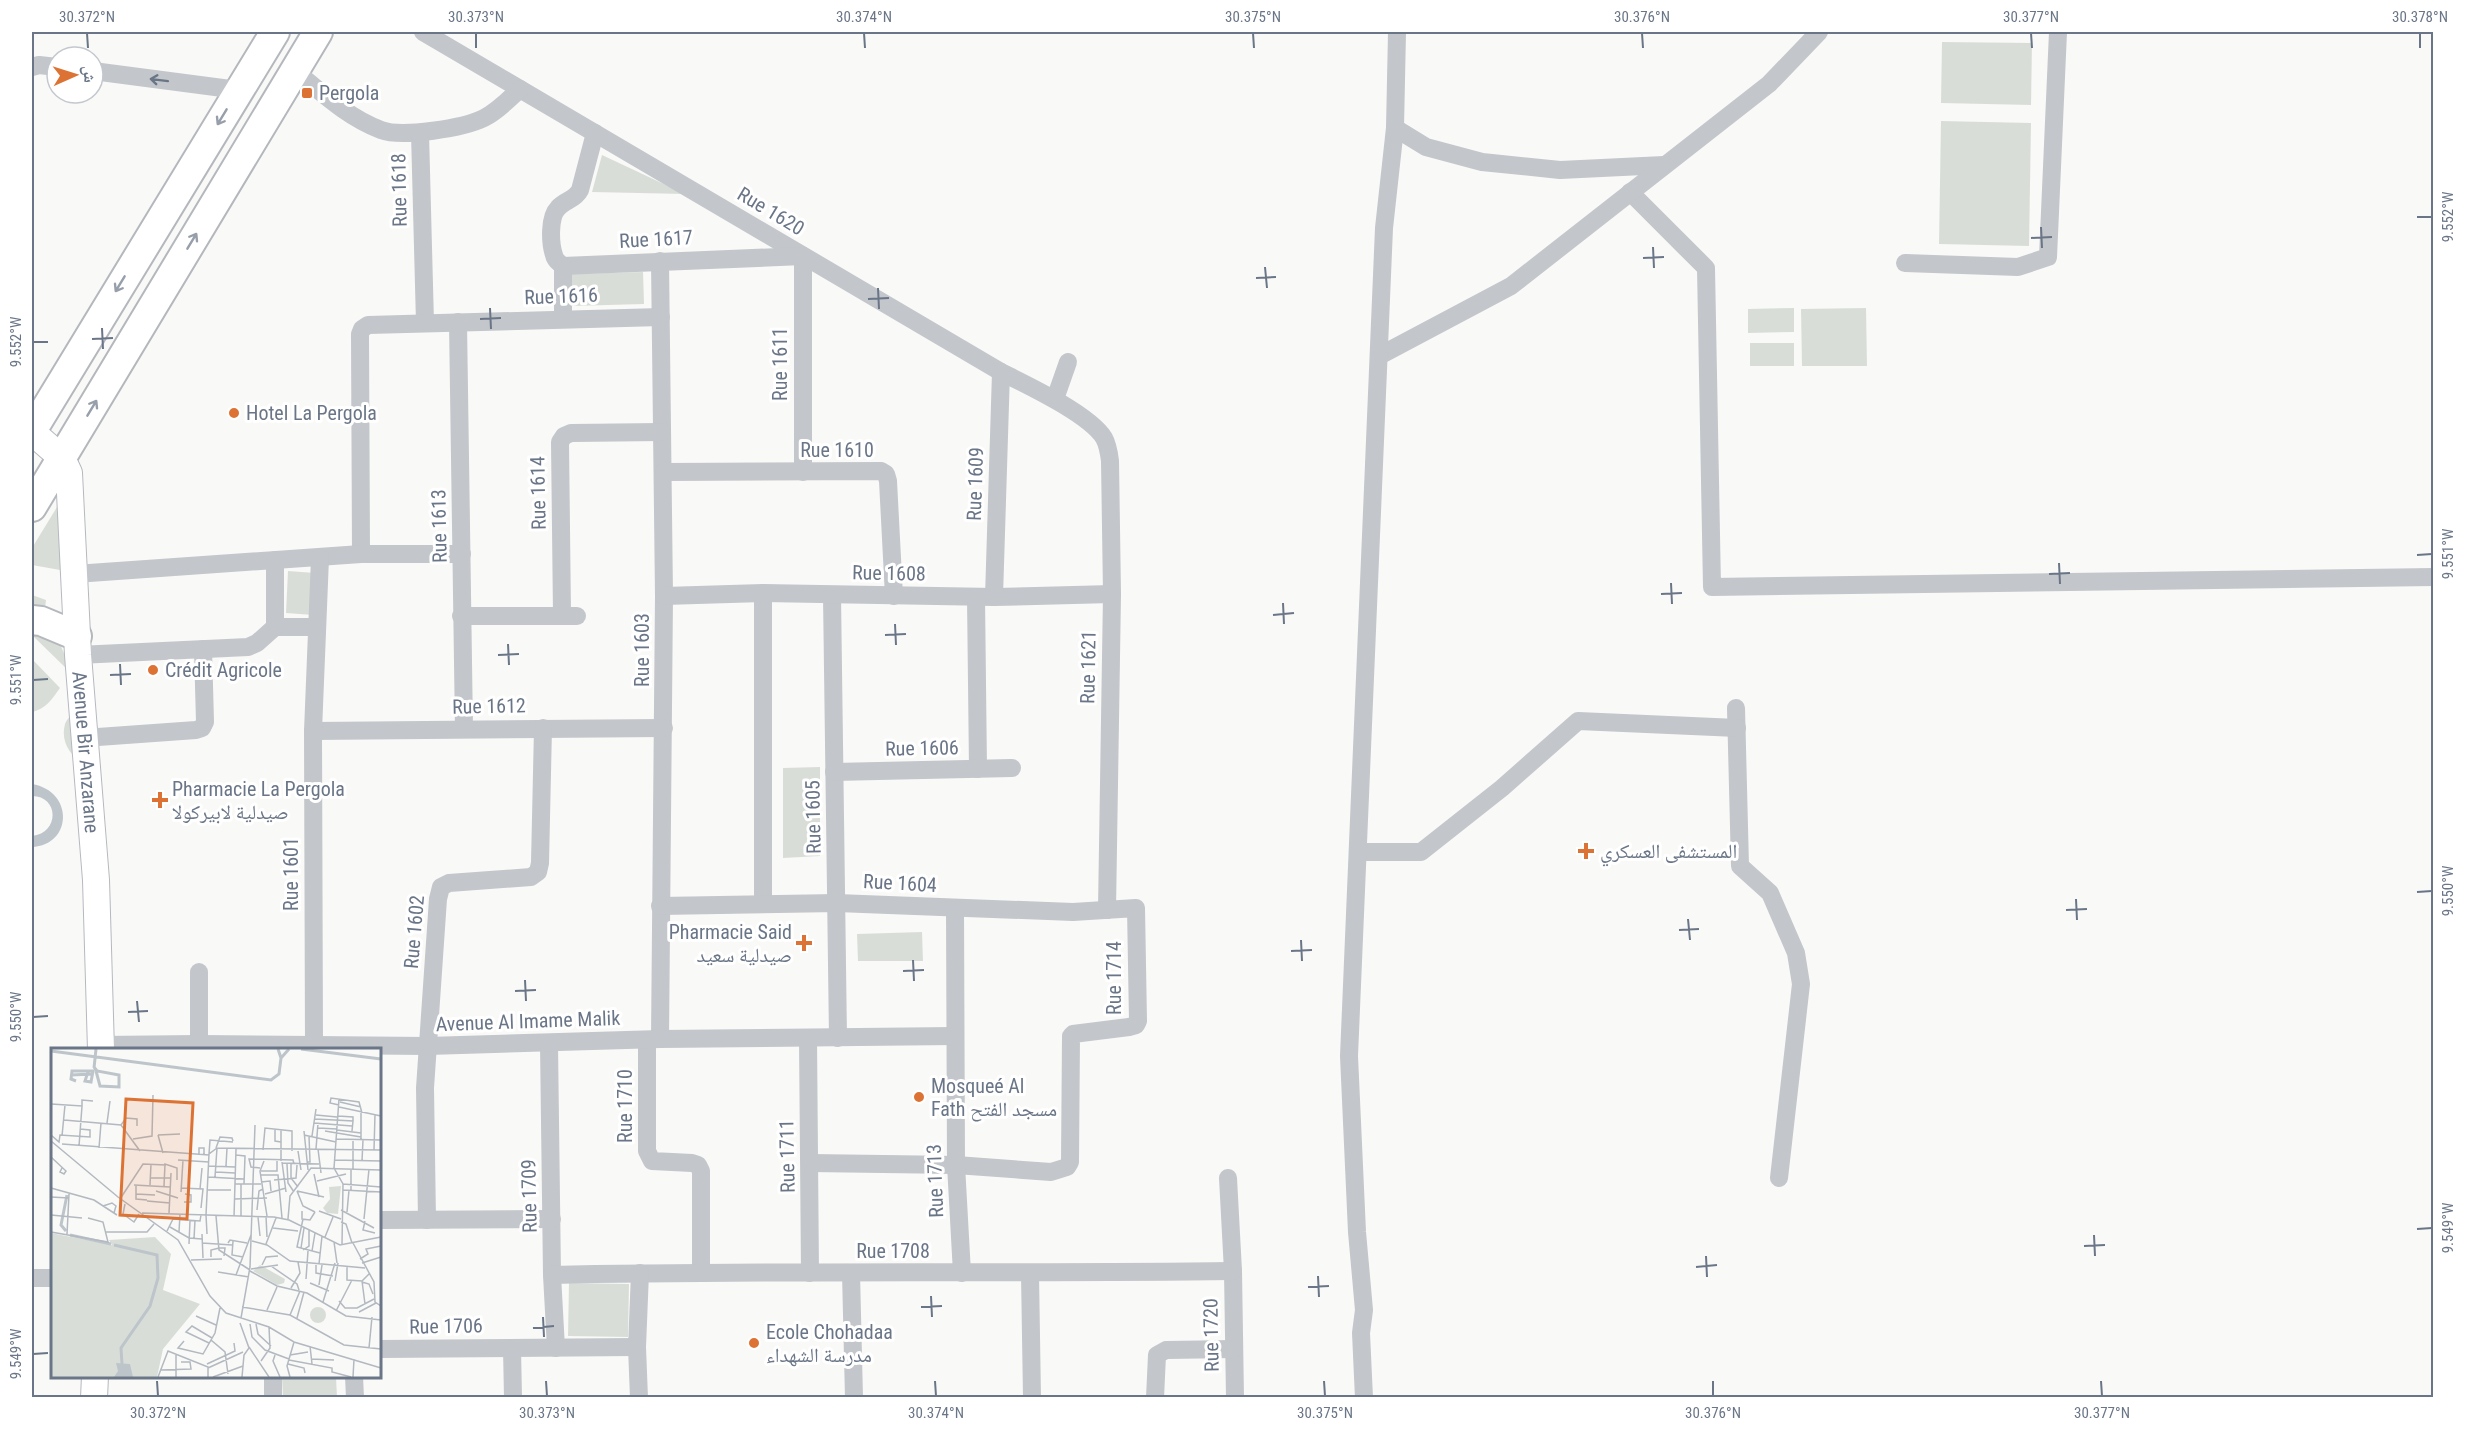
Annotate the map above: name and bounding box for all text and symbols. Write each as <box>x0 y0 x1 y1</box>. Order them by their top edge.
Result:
text: 30.372°N <box>59 8 115 26</box>
text: 30.373°N <box>448 8 504 26</box>
text: 30.374°N <box>836 8 892 26</box>
text: 30.375°N <box>1225 8 1281 26</box>
text: 30.376°N <box>1614 8 1670 26</box>
text: 30.377°N <box>2003 8 2059 26</box>
text: 30.378°N <box>2392 8 2448 26</box>
north arrow <box>45 45 105 105</box>
text: ش <box>80 65 99 83</box>
one-way arrow <box>150 74 170 85</box>
place label: Pergola <box>319 81 379 105</box>
marker: Pergola <box>300 86 314 100</box>
one-way arrow <box>215 108 227 125</box>
street label: Rue 1618 <box>386 153 412 227</box>
street label: Rue 1620 <box>733 182 809 240</box>
text: 9.552°W <box>2439 191 2457 242</box>
street label: Rue 1617 <box>619 225 693 253</box>
one-way arrow <box>187 233 199 250</box>
one-way arrow <box>114 275 126 292</box>
street label: Rue 1616 <box>524 283 598 309</box>
text: 9.552°W <box>7 316 25 367</box>
street label: Rue 1611 <box>768 327 792 401</box>
one-way arrow <box>86 400 98 417</box>
place label: Hotel La Pergola <box>246 401 377 425</box>
marker: Hotel La Pergola <box>227 406 241 420</box>
street label: Rue 1610 <box>800 438 874 462</box>
street label: Rue 1609 <box>962 447 988 521</box>
street label: Rue 1614 <box>525 456 551 530</box>
street label: Rue 1613 <box>426 489 452 563</box>
text: 9.551°W <box>2439 528 2457 579</box>
street label: Rue 1608 <box>852 560 926 586</box>
street label: Rue 1603 <box>630 613 654 687</box>
street label: Rue 1621 <box>1075 630 1101 704</box>
text: 9.551°W <box>7 654 25 705</box>
place label: Crédit Agricole <box>165 658 282 682</box>
marker: Crédit Agricole <box>146 663 160 677</box>
street label: Avenue Bir Anzarane <box>67 670 104 834</box>
street label: Rue 1612 <box>452 693 526 719</box>
street label: Rue 1606 <box>885 735 959 761</box>
place label: Pharmacie La Pergola صيدلية لابيركولا <box>172 777 345 824</box>
street label: Rue 1605 <box>800 780 826 854</box>
marker: Pharmacie La Pergola صيدلية لابيركولا <box>153 793 167 807</box>
street label: Rue 1601 <box>279 837 303 911</box>
place label: المستشفى العسكري <box>1600 839 1737 867</box>
marker: المستشفى العسكري <box>1577 842 1595 860</box>
text: 9.550°W <box>2439 865 2457 916</box>
street label: Rue 1604 <box>863 869 938 897</box>
street label: Rue 1602 <box>399 894 429 970</box>
place label: Pharmacie Said صيدلية سعيد <box>669 920 792 967</box>
marker: Pharmacie Said صيدلية سعيد <box>797 936 811 950</box>
street label: Rue 1714 <box>1102 941 1126 1015</box>
text: 9.550°W <box>7 991 25 1042</box>
street label: Avenue Al Imame Malik <box>435 1006 621 1036</box>
inset map <box>51 1048 381 1378</box>
street label: Rue 1710 <box>613 1069 637 1143</box>
place label: Mosqueé Al Fath مسجد الفتح <box>931 1074 1057 1122</box>
marker: Mosqueé Al Fath مسجد الفتح <box>912 1090 926 1104</box>
street label: Rue 1711 <box>774 1119 800 1193</box>
street label: Rue 1713 <box>922 1144 948 1218</box>
street label: Rue 1709 <box>516 1159 542 1233</box>
text: 9.549°W <box>2439 1202 2457 1253</box>
street label: Rue 1708 <box>856 1239 930 1263</box>
street label: Rue 1720 <box>1198 1298 1224 1372</box>
street label: Rue 1706 <box>409 1313 483 1339</box>
place label: Ecole Chohadaa مدرسة الشهداء <box>766 1320 893 1367</box>
text: 9.549°W <box>7 1328 25 1379</box>
marker: Ecole Chohadaa مدرسة الشهداء <box>747 1336 761 1350</box>
text: 30.372°N <box>130 1404 186 1422</box>
text: 30.373°N <box>519 1404 575 1422</box>
text: 30.374°N <box>908 1404 964 1422</box>
text: 30.375°N <box>1297 1404 1353 1422</box>
text: 30.376°N <box>1685 1404 1741 1422</box>
text: 30.377°N <box>2074 1404 2130 1422</box>

